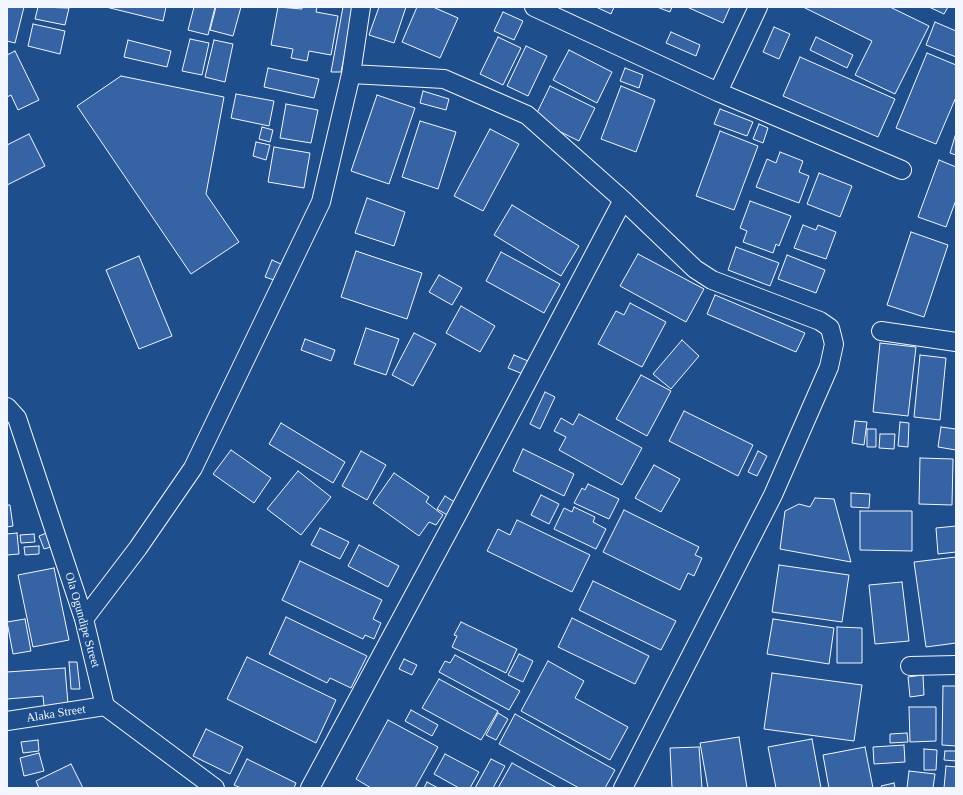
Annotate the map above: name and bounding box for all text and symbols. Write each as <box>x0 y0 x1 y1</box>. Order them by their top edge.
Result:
street label: Ola Ogundipe Street <box>61 571 103 669</box>
street label: Alaka Street <box>25 702 87 726</box>

